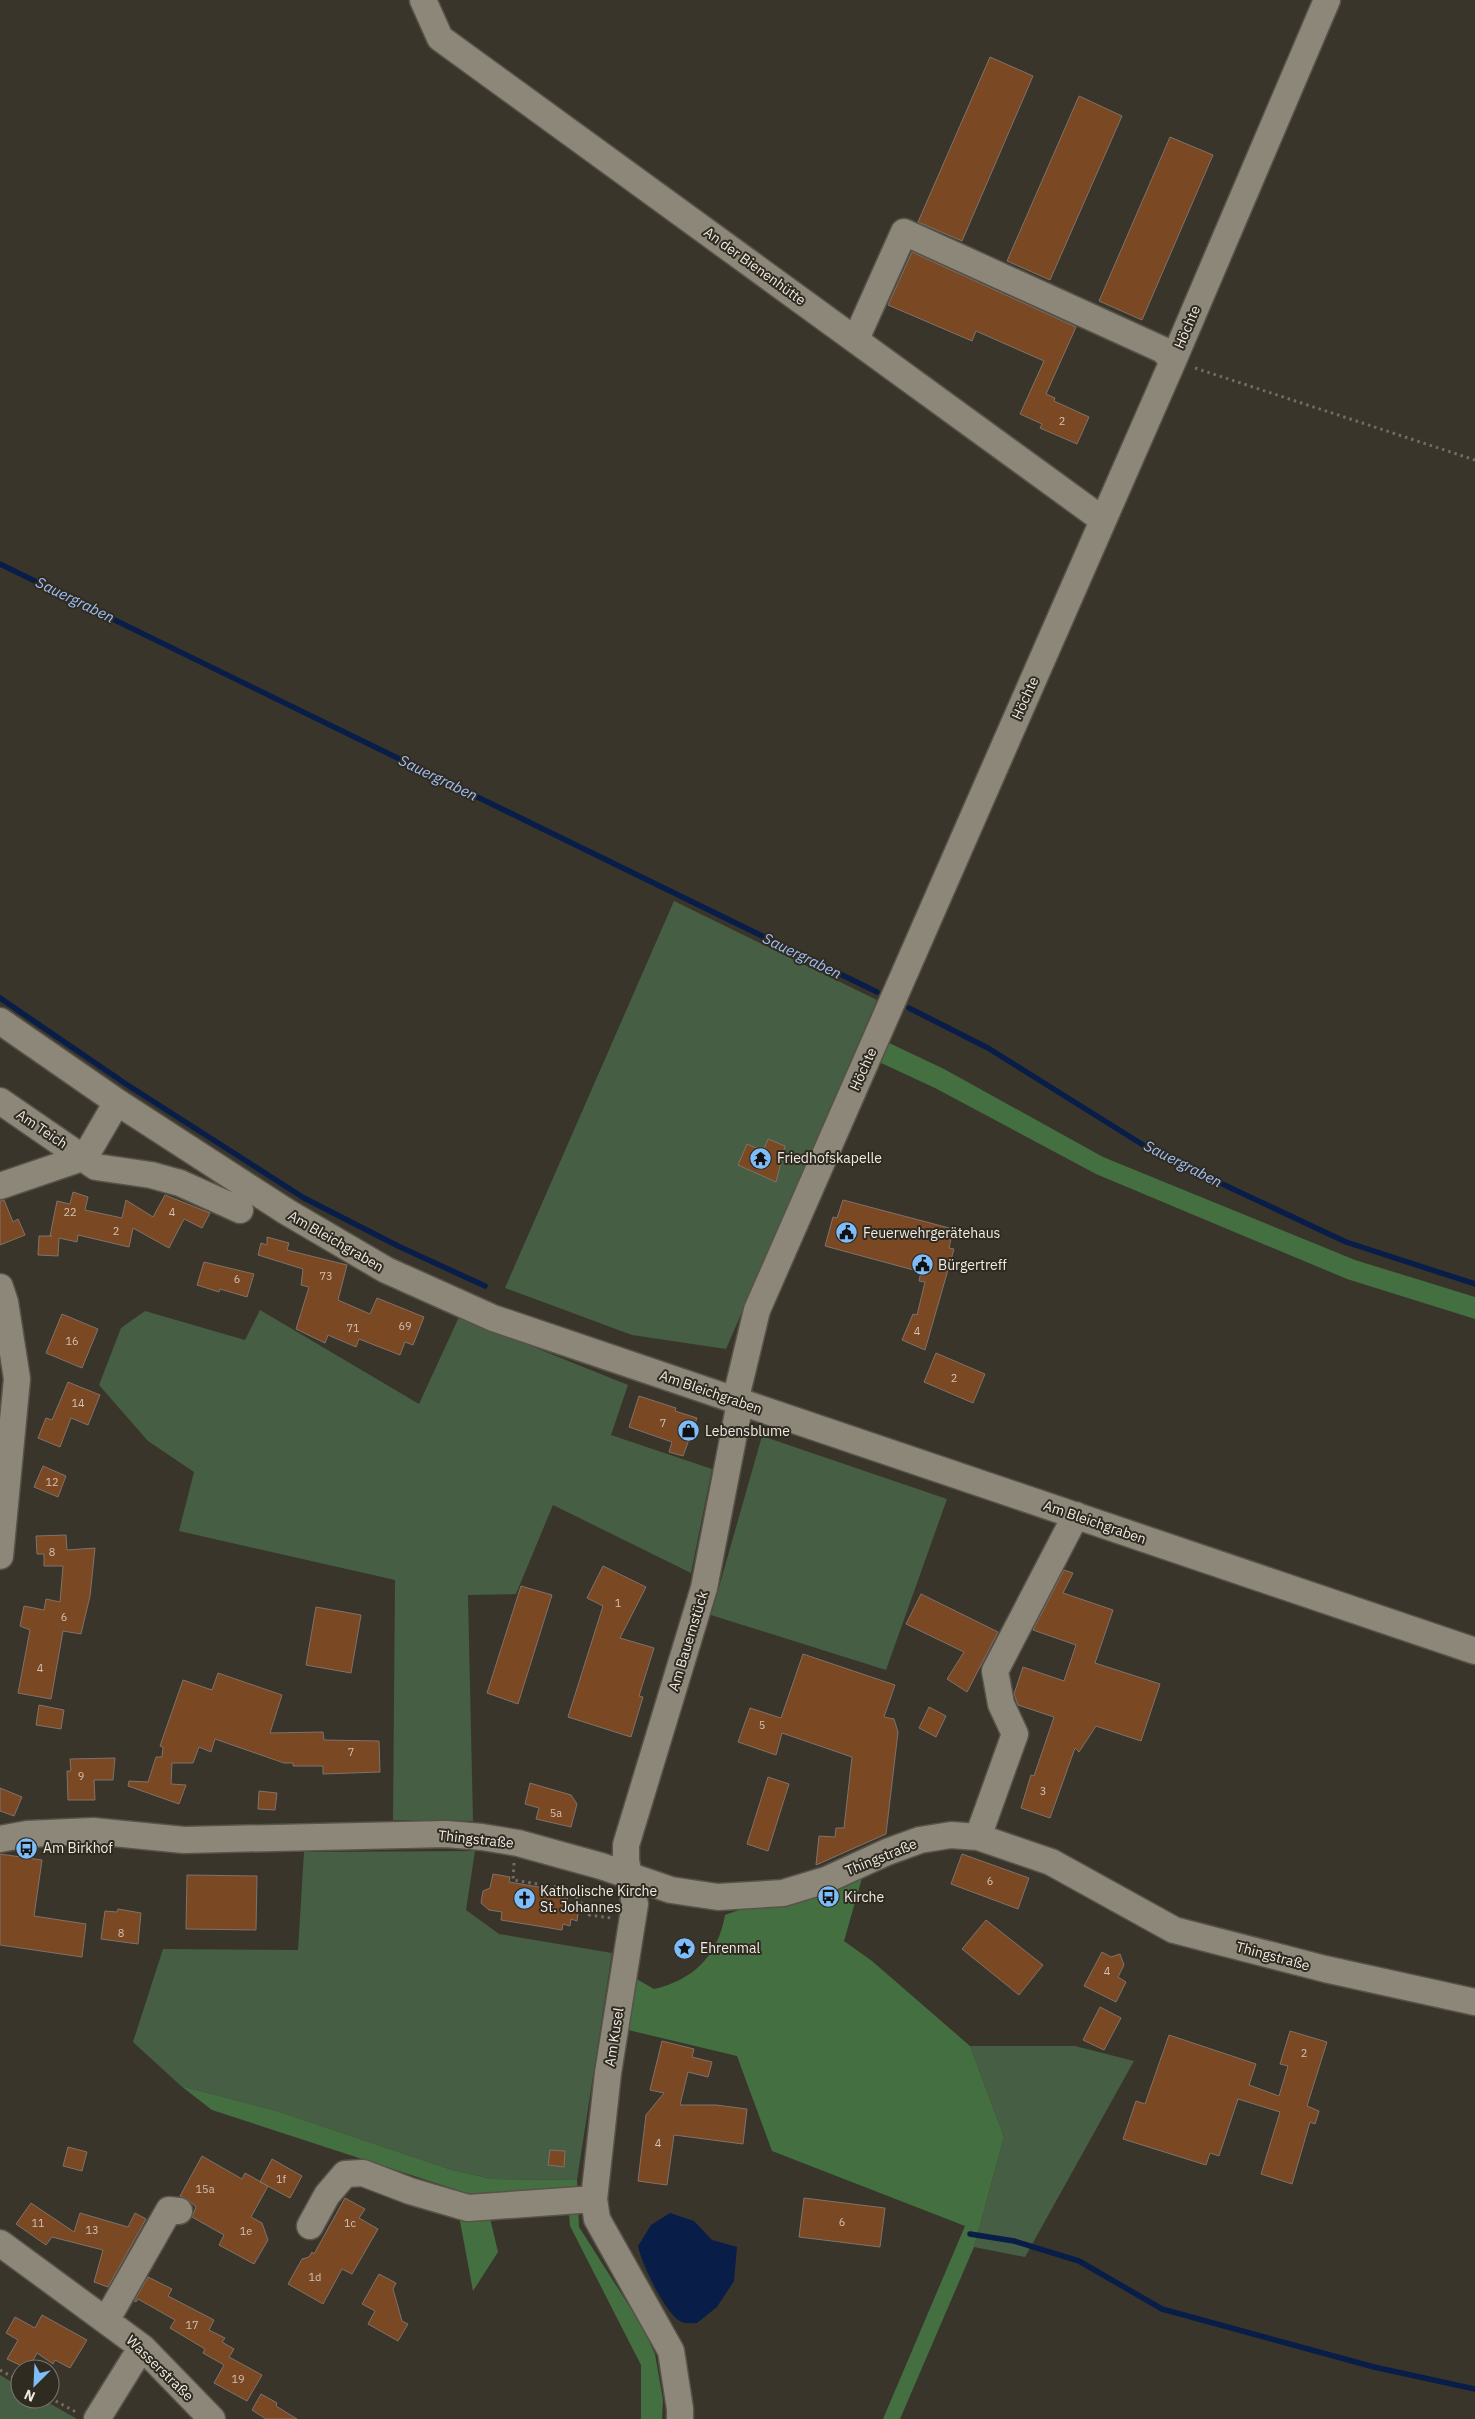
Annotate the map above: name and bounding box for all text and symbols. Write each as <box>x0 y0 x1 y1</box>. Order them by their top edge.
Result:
street label: An der Bienenhütte <box>701 223 810 309</box>
street label: Höchte <box>1170 302 1204 351</box>
house number: 2 <box>1059 414 1065 428</box>
water label: Sauergraben <box>33 572 118 627</box>
street label: Höchte <box>1008 673 1043 722</box>
water label: Sauergraben <box>396 750 481 805</box>
water label: Sauergraben <box>760 928 845 983</box>
street label: Höchte <box>846 1044 881 1093</box>
street label: Am Teich <box>13 1105 71 1153</box>
water label: Sauergraben <box>1141 1136 1225 1191</box>
temple icon: Friedhofskapelle <box>749 1146 773 1170</box>
place label: Friedhofskapelle <box>777 1149 882 1167</box>
house number: 22 <box>63 1205 77 1219</box>
house number: 4 <box>169 1205 176 1219</box>
street label: Am Bleichgraben <box>285 1206 387 1276</box>
public building icon: Feuerwehrgerätehaus <box>835 1221 859 1245</box>
house number: 2 <box>113 1224 119 1238</box>
place label: Feuerwehrgerätehaus <box>863 1224 1001 1242</box>
public building icon: Bürgertreff <box>910 1253 934 1277</box>
place label: Bürgertreff <box>938 1256 1007 1274</box>
house number: 73 <box>319 1269 333 1283</box>
house number: 6 <box>234 1272 240 1286</box>
house number: 69 <box>398 1319 412 1333</box>
house number: 71 <box>346 1321 360 1335</box>
house number: 4 <box>914 1324 921 1338</box>
house number: 16 <box>65 1334 79 1348</box>
street label: Am Bleichgraben <box>657 1366 765 1418</box>
house number: 2 <box>951 1371 957 1385</box>
house number: 14 <box>71 1396 85 1410</box>
house number: 7 <box>660 1416 666 1430</box>
shop icon: Lebensblume <box>677 1419 701 1443</box>
place label: Lebensblume <box>705 1422 790 1440</box>
house number: 12 <box>45 1475 59 1489</box>
street label: Am Bleichgraben <box>1041 1496 1149 1548</box>
house number: 8 <box>49 1545 55 1559</box>
street label: Am Bauernstück <box>664 1588 712 1693</box>
house number: 1 <box>615 1596 622 1610</box>
house number: 6 <box>61 1610 67 1624</box>
house number: 4 <box>37 1661 44 1675</box>
house number: 5 <box>759 1718 765 1732</box>
house number: 7 <box>348 1745 354 1759</box>
house number: 9 <box>78 1769 84 1783</box>
house number: 3 <box>1040 1784 1046 1798</box>
house number: 5a <box>550 1806 562 1820</box>
street label: Thingstraße <box>437 1826 515 1852</box>
street label: Thingstraße <box>843 1834 920 1880</box>
bus stop icon: Am Birkhof <box>15 1836 39 1860</box>
place label: Am Birkhof <box>43 1839 113 1857</box>
house number: 6 <box>987 1874 993 1888</box>
place label: Katholische Kirche St. Johannes <box>540 1882 657 1916</box>
bus stop icon: Kirche <box>816 1885 840 1909</box>
church icon: Katholische Kirche St. Johannes <box>512 1887 536 1911</box>
place label: Kirche <box>844 1888 884 1906</box>
house number: 8 <box>118 1926 124 1940</box>
place icon: Ehrenmal <box>672 1936 696 1960</box>
street label: Thingstraße <box>1234 1938 1312 1975</box>
place label: Ehrenmal <box>700 1939 761 1957</box>
house number: 4 <box>1104 1964 1111 1978</box>
street label: Am Kusel <box>600 2006 628 2068</box>
house number: 2 <box>1301 2046 1307 2060</box>
house number: 4 <box>655 2136 662 2150</box>
house number: 1f <box>276 2172 287 2186</box>
house number: 15a <box>195 2182 215 2196</box>
house number: 6 <box>839 2215 845 2229</box>
house number: 11 <box>31 2216 45 2230</box>
house number: 1c <box>344 2216 357 2230</box>
house number: 13 <box>85 2223 99 2237</box>
house number: 1e <box>240 2224 252 2238</box>
house number: 1d <box>309 2270 321 2284</box>
house number: 17 <box>185 2318 199 2332</box>
street label: Wasserstraße <box>122 2331 198 2405</box>
north arrow <box>10 2359 60 2409</box>
house number: 19 <box>231 2372 245 2386</box>
text: N <box>21 2386 38 2406</box>

